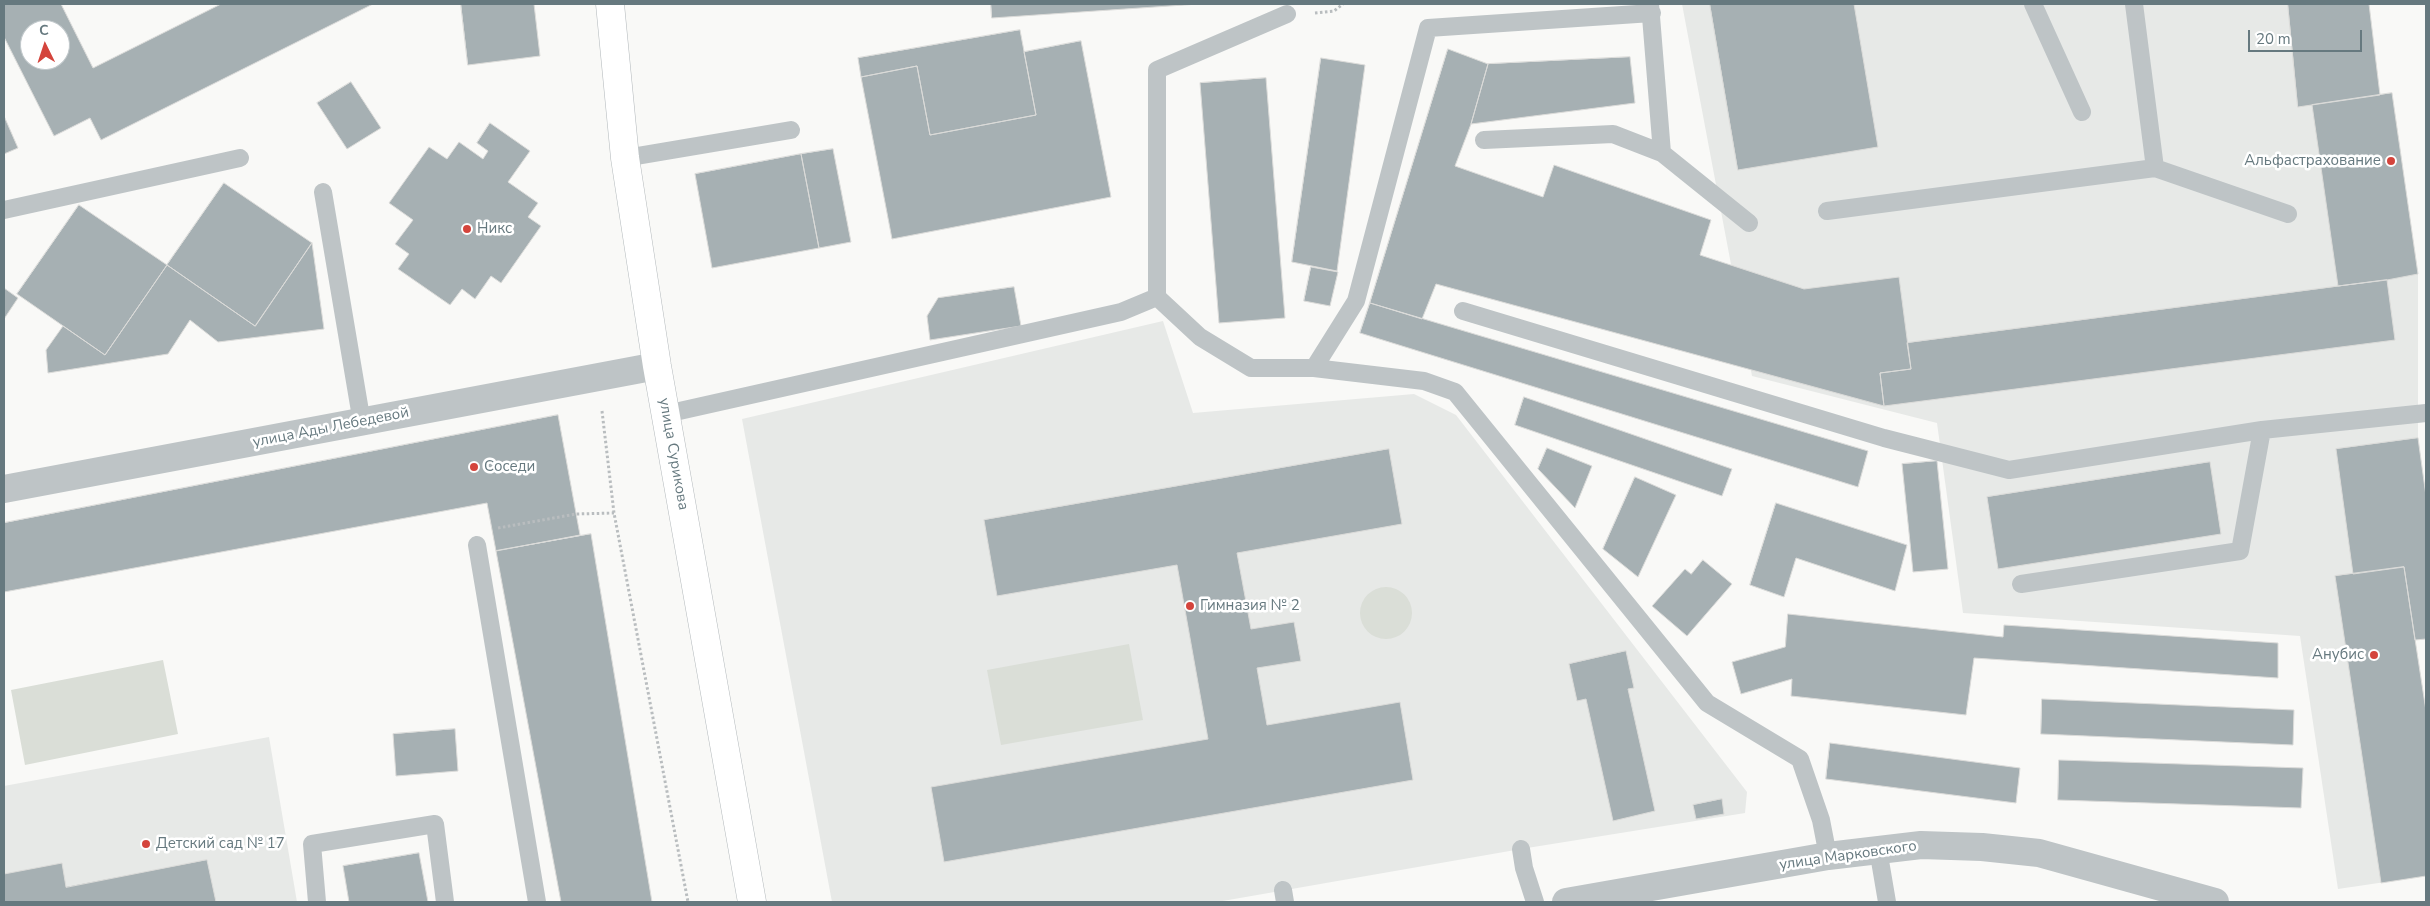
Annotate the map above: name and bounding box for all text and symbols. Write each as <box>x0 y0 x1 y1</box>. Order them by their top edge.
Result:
north arrow <box>20 20 70 70</box>
scale bar <box>2250 20 2364 52</box>
text: С <box>39 21 49 40</box>
text: 20 m <box>2256 29 2291 49</box>
place label: Альфастрахование <box>2244 152 2381 170</box>
marker: Альфастрахование <box>2385 155 2397 167</box>
place label: Никс <box>477 220 512 238</box>
marker: Никс <box>461 223 473 235</box>
street label: улица Сурикова <box>654 396 692 512</box>
street label: улица Ады Лебедевой <box>251 404 411 452</box>
place label: Соседи <box>484 458 535 476</box>
marker: Соседи <box>468 461 480 473</box>
place label: Гимназия № 2 <box>1200 597 1300 615</box>
marker: Гимназия № 2 <box>1184 600 1196 612</box>
place label: Анубис <box>2312 646 2364 664</box>
marker: Анубис <box>2368 649 2380 661</box>
place label: Детский сад № 17 <box>156 835 285 853</box>
street label: улица Марковского <box>1778 837 1918 875</box>
marker: Детский сад № 17 <box>140 838 152 850</box>

